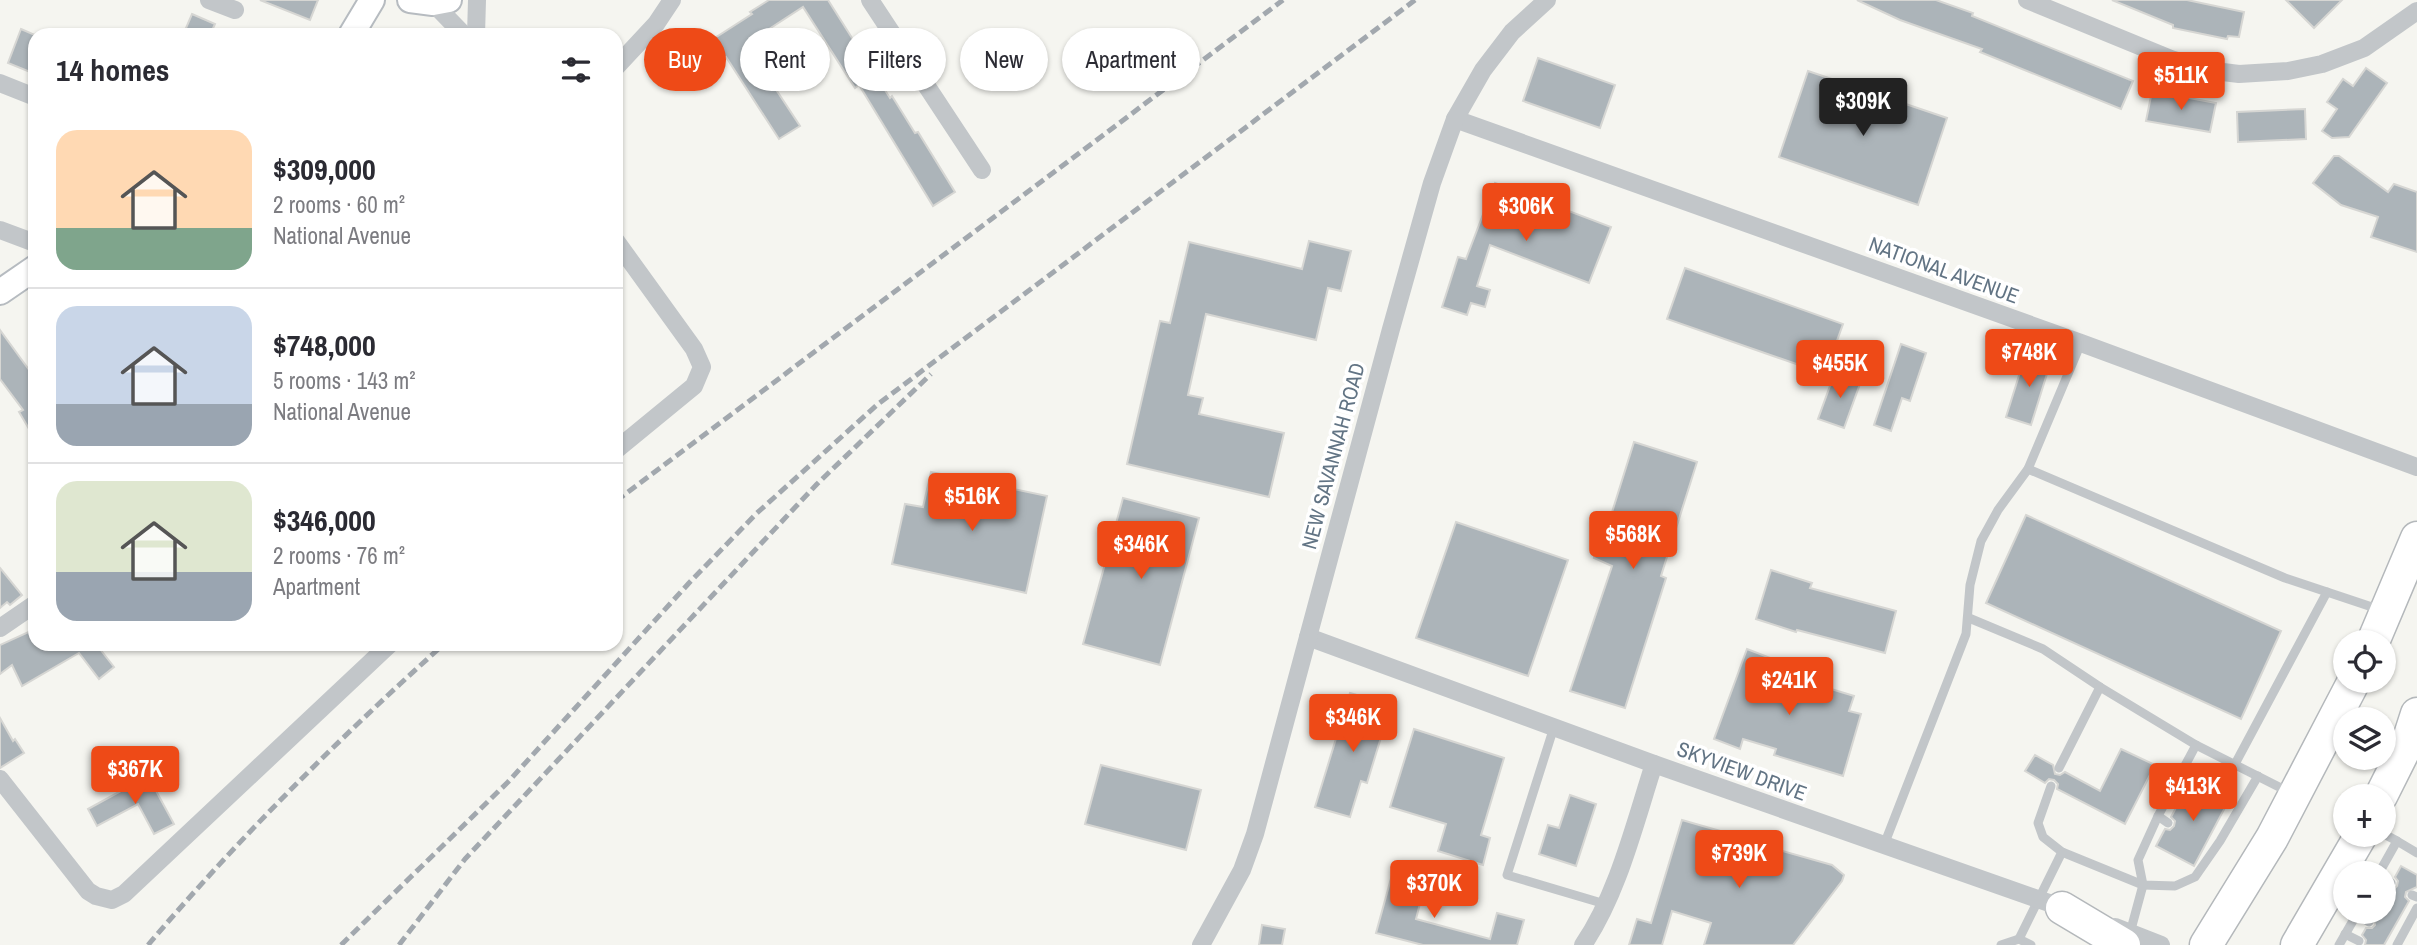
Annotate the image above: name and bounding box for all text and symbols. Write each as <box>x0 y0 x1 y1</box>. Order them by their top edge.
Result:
chip: Buy <box>644 28 726 91</box>
chip: Rent <box>740 28 830 91</box>
chip: Filters <box>844 28 946 91</box>
chip: New <box>960 28 1048 91</box>
chip: Apartment <box>1062 28 1200 91</box>
text: 14 homes <box>56 50 170 90</box>
icon: filters <box>557 51 595 89</box>
pin: $511K <box>2132 52 2230 112</box>
text: $511K <box>2154 59 2208 90</box>
pin: $309K <box>1814 78 1912 138</box>
text: $309K <box>1835 85 1891 116</box>
text: $309,000 <box>273 149 376 189</box>
icon: home <box>112 158 196 242</box>
pin: $306K <box>1477 184 1575 243</box>
text: 2 rooms · 60 m² <box>273 189 405 220</box>
text: $306K <box>1498 190 1554 221</box>
text: National Avenue <box>273 220 411 251</box>
street label: NATIONAL AVENUE <box>1865 229 2023 311</box>
text: $748,000 <box>273 325 376 365</box>
pin: $748K <box>1980 330 2078 389</box>
icon: home <box>112 334 196 418</box>
text: $748K <box>2001 336 2057 367</box>
pin: $455K <box>1791 340 1889 400</box>
text: $455K <box>1812 347 1868 378</box>
street label: NEW SAVANNAH ROAD <box>1294 360 1372 552</box>
text: 5 rooms · 143 m² <box>273 365 416 396</box>
text: National Avenue <box>273 396 411 427</box>
pin: $516K <box>923 474 1021 533</box>
text: $516K <box>944 480 1000 511</box>
text: $346,000 <box>273 500 376 540</box>
icon: home <box>112 509 196 593</box>
pin: $568K <box>1584 512 1682 571</box>
text: $568K <box>1605 518 1661 549</box>
pin: $346K <box>1092 522 1190 581</box>
text: $346K <box>1113 528 1169 559</box>
text: 2 rooms · 76 m² <box>273 540 405 571</box>
text: Apartment <box>273 571 360 602</box>
map controls <box>2333 630 2396 924</box>
button: locate <box>2333 630 2396 693</box>
pin: $241K <box>1740 658 1838 717</box>
text: $241K <box>1761 664 1817 695</box>
pin: $346K <box>1304 694 1402 754</box>
text: $346K <box>1325 701 1381 732</box>
button: layers <box>2333 707 2396 770</box>
street label: SKYVIEW DRIVE <box>1673 734 1811 808</box>
pin: $367K <box>86 746 184 806</box>
text: $367K <box>107 753 163 784</box>
pin: $413K <box>2144 764 2242 823</box>
text: $413K <box>2165 770 2221 801</box>
button: + <box>2333 784 2396 847</box>
pin: $739K <box>1690 830 1788 890</box>
text: $739K <box>1711 837 1767 868</box>
pin: $370K <box>1385 860 1483 920</box>
button: − <box>2333 861 2396 924</box>
text: $370K <box>1406 867 1462 898</box>

